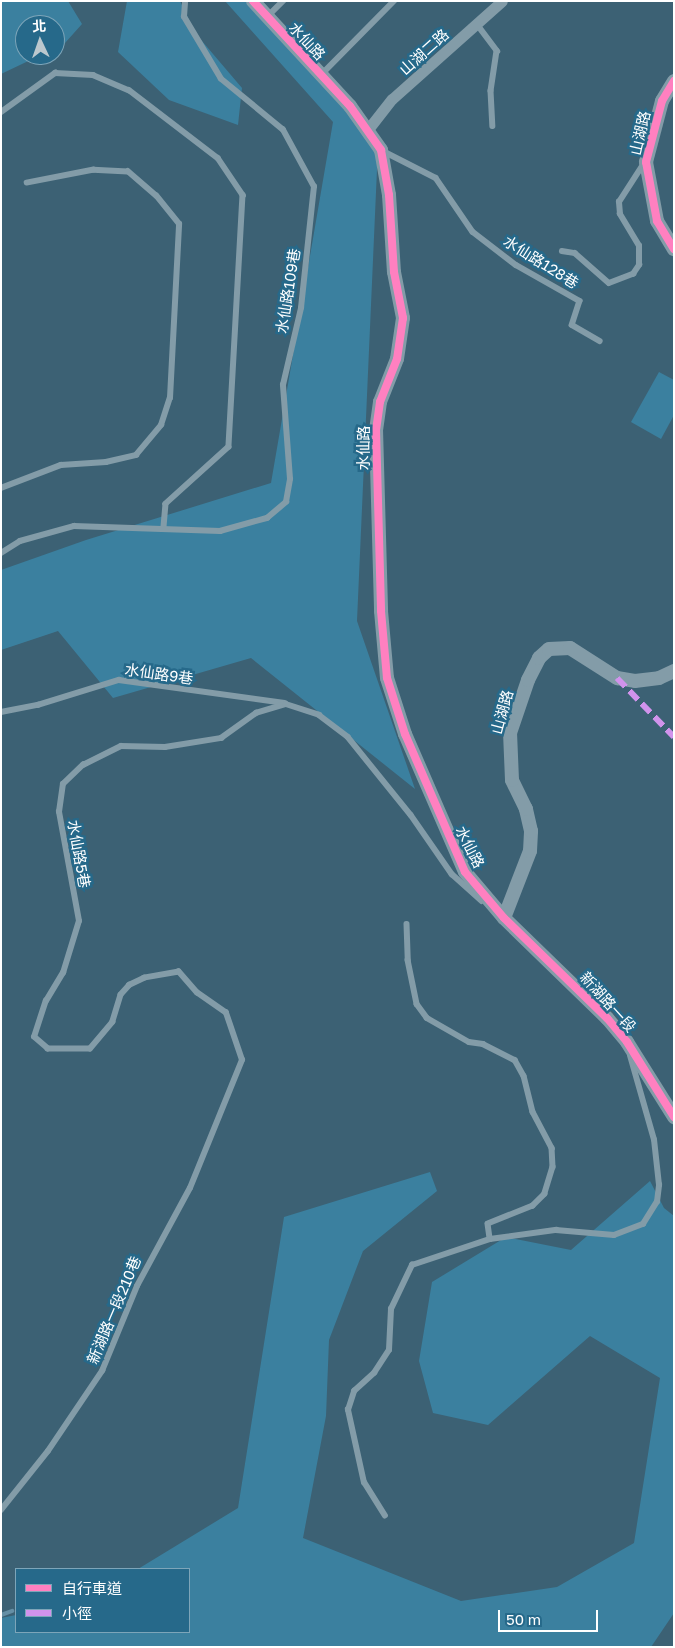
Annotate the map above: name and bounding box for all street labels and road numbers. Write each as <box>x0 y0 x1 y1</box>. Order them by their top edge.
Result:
street label: 水仙路 <box>285 18 329 64</box>
street label: 山湖二路 <box>396 25 452 79</box>
street label: 山湖路 <box>626 109 654 157</box>
street label: 水仙路128巷 <box>500 232 582 292</box>
street label: 水仙路109巷 <box>272 247 304 335</box>
street label: 水仙路 <box>355 426 373 470</box>
street label: 水仙路9巷 <box>124 660 194 688</box>
street label: 山湖路 <box>487 688 517 736</box>
street label: 水仙路5巷 <box>64 819 94 889</box>
street label: 水仙路 <box>452 823 488 871</box>
street label: 新湖路一段 <box>576 968 640 1036</box>
street label: 新湖路一段210巷 <box>83 1253 145 1367</box>

